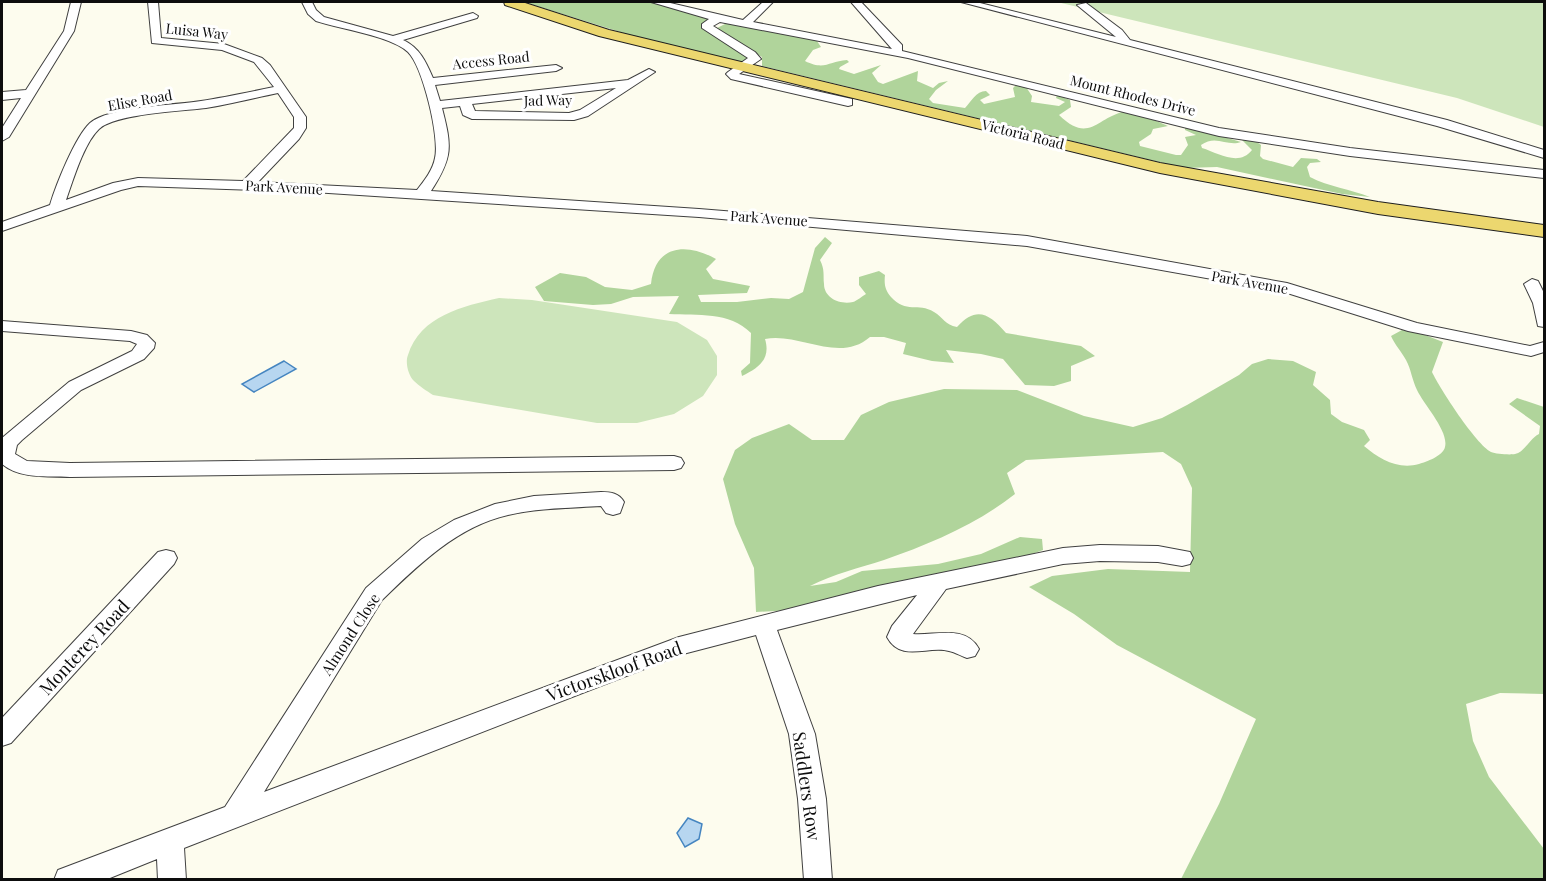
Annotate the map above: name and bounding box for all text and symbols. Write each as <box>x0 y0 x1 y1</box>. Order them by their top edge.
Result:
street label: Luisa Way <box>165 18 229 44</box>
street label: Access Road <box>451 47 530 74</box>
street label: Mount Rhodes Drive <box>1068 70 1198 120</box>
street label: Elise Road <box>106 85 174 115</box>
street label: Jad Way <box>523 90 572 110</box>
street label: Victoria Road <box>979 114 1066 153</box>
street label: Park Avenue <box>245 175 323 199</box>
street label: Park Avenue <box>730 206 808 230</box>
street label: Park Avenue <box>1210 266 1290 298</box>
street label: Almond Close <box>316 589 384 680</box>
street label: Monterey Road <box>34 594 135 700</box>
street label: Victorskloof Road <box>542 635 686 707</box>
street label: Saddlers Row <box>787 730 827 842</box>

